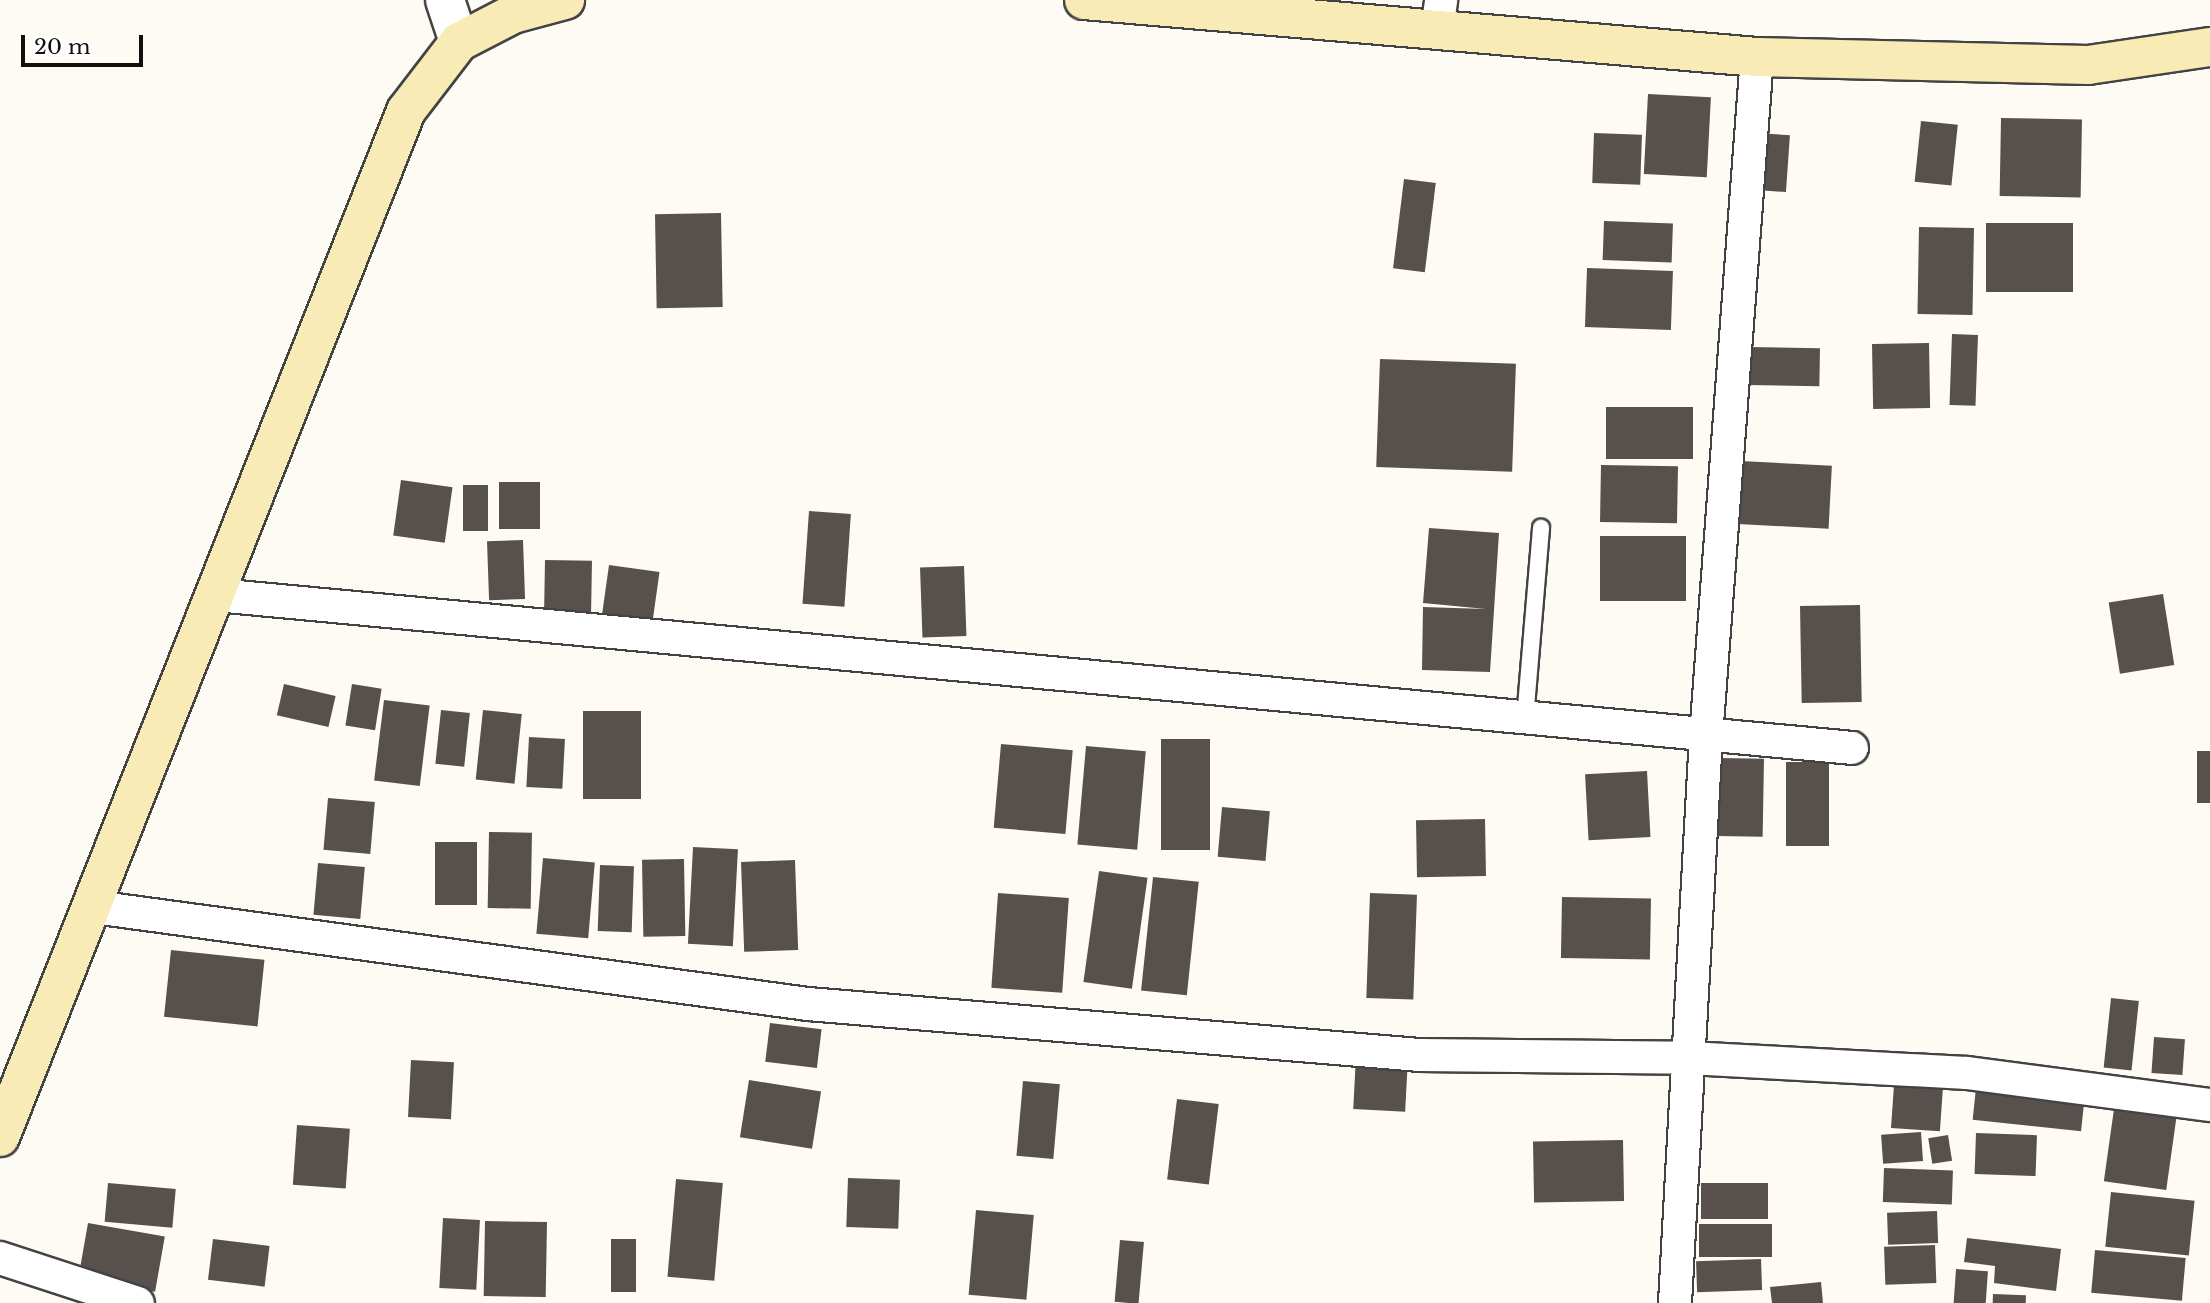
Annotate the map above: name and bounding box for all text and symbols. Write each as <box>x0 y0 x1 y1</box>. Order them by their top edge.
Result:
scale bar <box>24 21 147 65</box>
text: 20 m <box>34 34 91 60</box>

